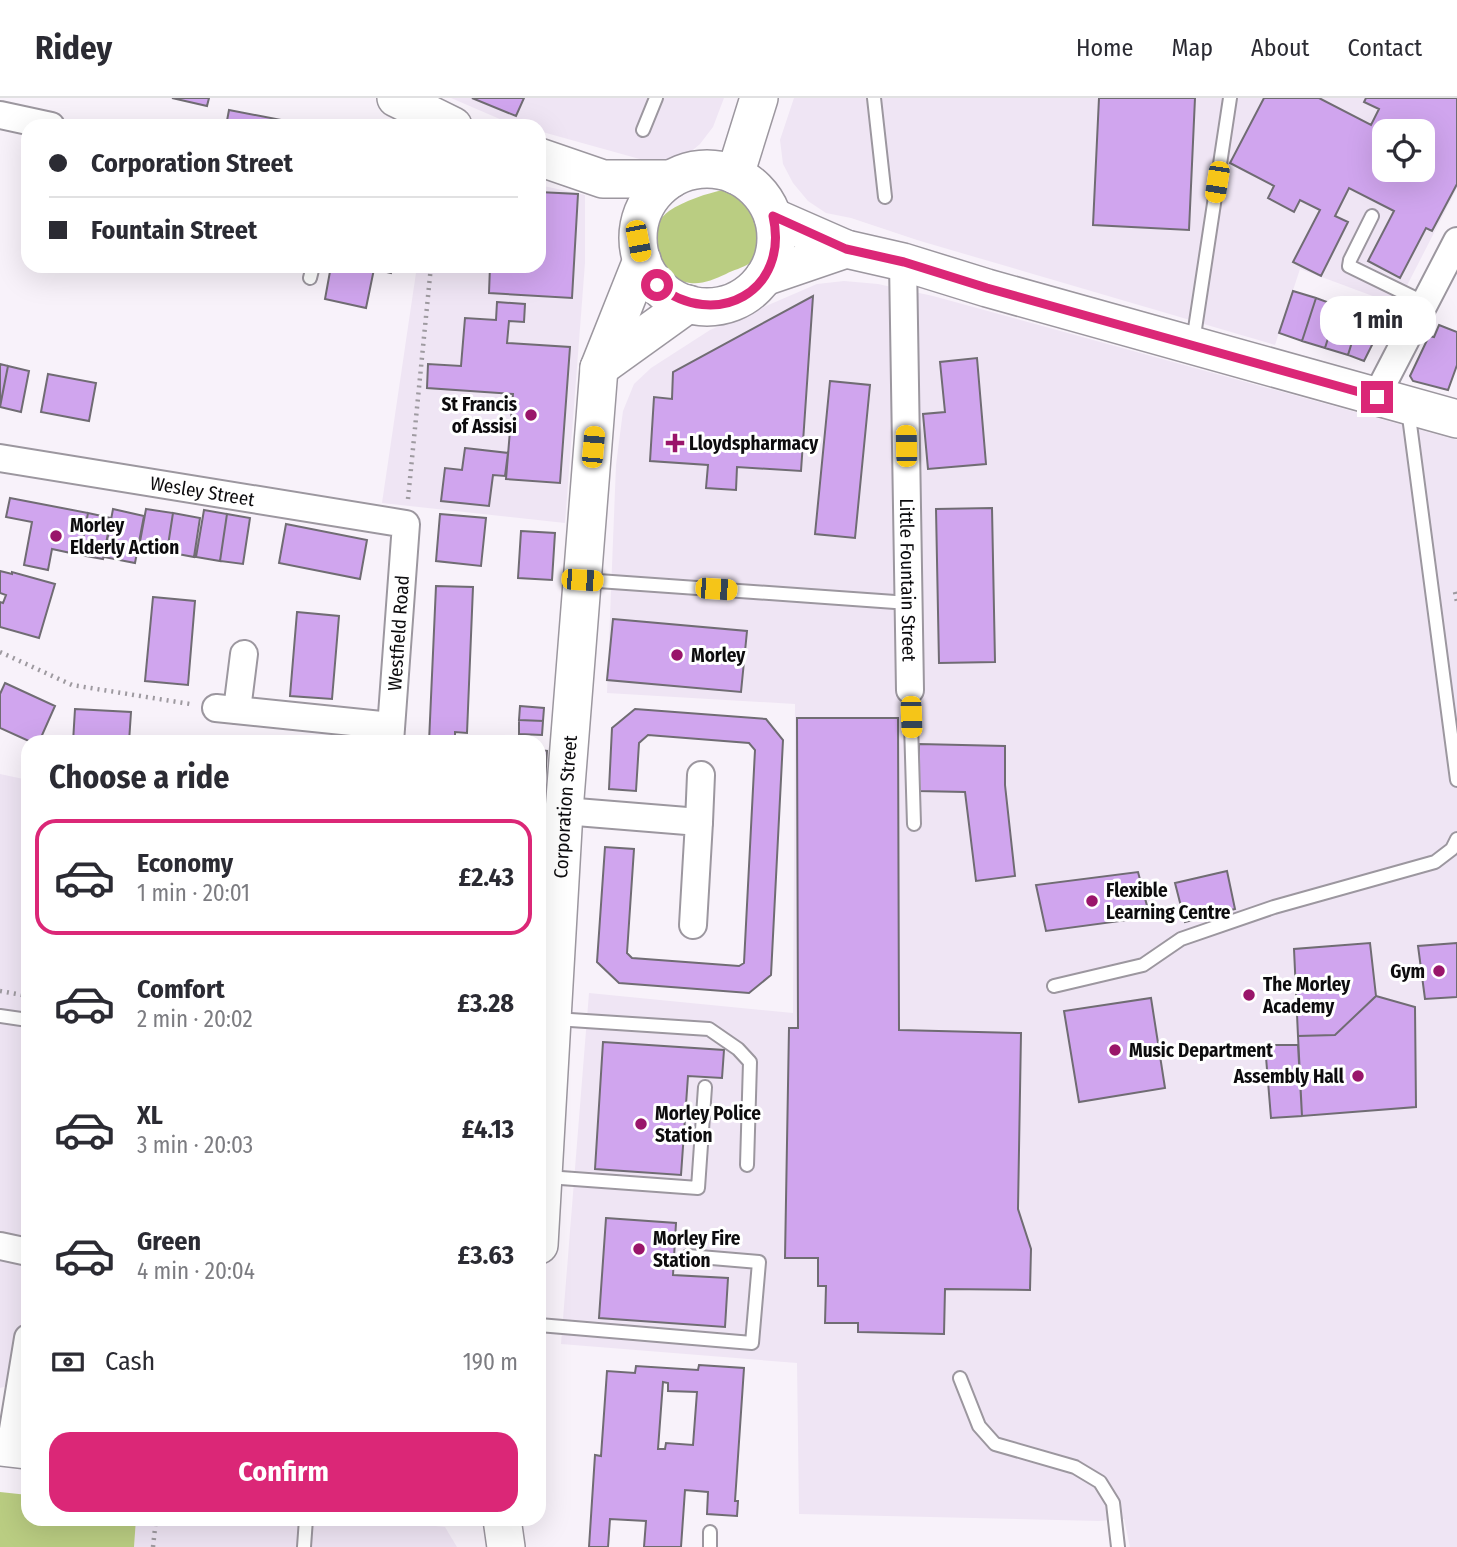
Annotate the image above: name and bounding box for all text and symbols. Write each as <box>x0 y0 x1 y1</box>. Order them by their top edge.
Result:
text: Ridey <box>35 28 112 68</box>
text: Home <box>1076 34 1133 62</box>
text: Map <box>1171 34 1213 62</box>
text: About <box>1251 34 1309 62</box>
text: Contact <box>1347 34 1422 62</box>
map controls <box>1372 119 1435 182</box>
button: locate <box>1372 119 1435 182</box>
text: Corporation Street <box>91 148 293 179</box>
car <box>1204 160 1231 204</box>
text: Fountain Street <box>91 215 257 246</box>
car <box>624 218 653 264</box>
route start <box>641 269 673 301</box>
callout: 1 min <box>1319 296 1435 344</box>
text: 1 min <box>1353 306 1403 334</box>
route end <box>1361 381 1393 413</box>
place label: St Francis of Assisi <box>441 393 518 438</box>
marker: St Francis of Assisi <box>523 407 539 423</box>
car <box>581 425 606 469</box>
car <box>896 425 917 467</box>
place label: Lloydspharmacy <box>689 432 819 455</box>
marker: Lloydspharmacy <box>667 435 683 451</box>
street label: Wesley Street <box>148 472 257 511</box>
street label: Little Fountain Street <box>895 498 921 663</box>
place label: Morley Elderly Action <box>70 514 179 559</box>
marker: Morley Elderly Action <box>48 528 64 544</box>
car <box>561 568 604 592</box>
street label: Westfield Road <box>383 574 414 692</box>
car <box>695 577 738 601</box>
place label: Morley <box>691 644 746 667</box>
marker: Morley <box>669 647 685 663</box>
car <box>900 696 923 738</box>
street label: Corporation Street <box>549 733 582 879</box>
text: Choose a ride <box>49 758 230 796</box>
icon: car <box>53 846 116 909</box>
text: Economy <box>137 848 233 879</box>
text: £2.43 <box>458 862 514 893</box>
text: 1 min · 20:01 <box>137 879 250 907</box>
place label: Flexible Learning Centre <box>1106 879 1231 924</box>
marker: Flexible Learning Centre <box>1084 893 1100 909</box>
place label: Gym <box>1390 960 1425 983</box>
marker: Gym <box>1431 963 1447 979</box>
icon: car <box>53 972 116 1035</box>
place label: The Morley Academy <box>1262 973 1351 1018</box>
text: Comfort <box>137 974 225 1005</box>
marker: The Morley Academy <box>1241 987 1257 1003</box>
text: £3.28 <box>457 988 514 1019</box>
text: 2 min · 20:02 <box>137 1005 253 1033</box>
place label: Music Department <box>1129 1039 1273 1062</box>
marker: Music Department <box>1107 1042 1123 1058</box>
place label: Assembly Hall <box>1233 1065 1345 1088</box>
marker: Assembly Hall <box>1350 1068 1366 1084</box>
icon: car <box>53 1098 116 1161</box>
text: XL <box>137 1100 163 1131</box>
place label: Morley Police Station <box>655 1102 761 1147</box>
text: £4.13 <box>462 1114 514 1145</box>
marker: Morley Police Station <box>633 1116 649 1132</box>
text: 3 min · 20:03 <box>137 1131 253 1159</box>
icon: car <box>53 1224 116 1287</box>
text: Green <box>137 1226 201 1257</box>
place label: Morley Fire Station <box>653 1227 741 1272</box>
text: £3.63 <box>458 1240 514 1271</box>
marker: Morley Fire Station <box>631 1241 647 1257</box>
text: 4 min · 20:04 <box>137 1257 255 1285</box>
icon: cash <box>49 1343 87 1381</box>
text: Cash <box>105 1346 155 1377</box>
text: 190 m <box>463 1348 518 1376</box>
button: Confirm <box>49 1432 518 1512</box>

